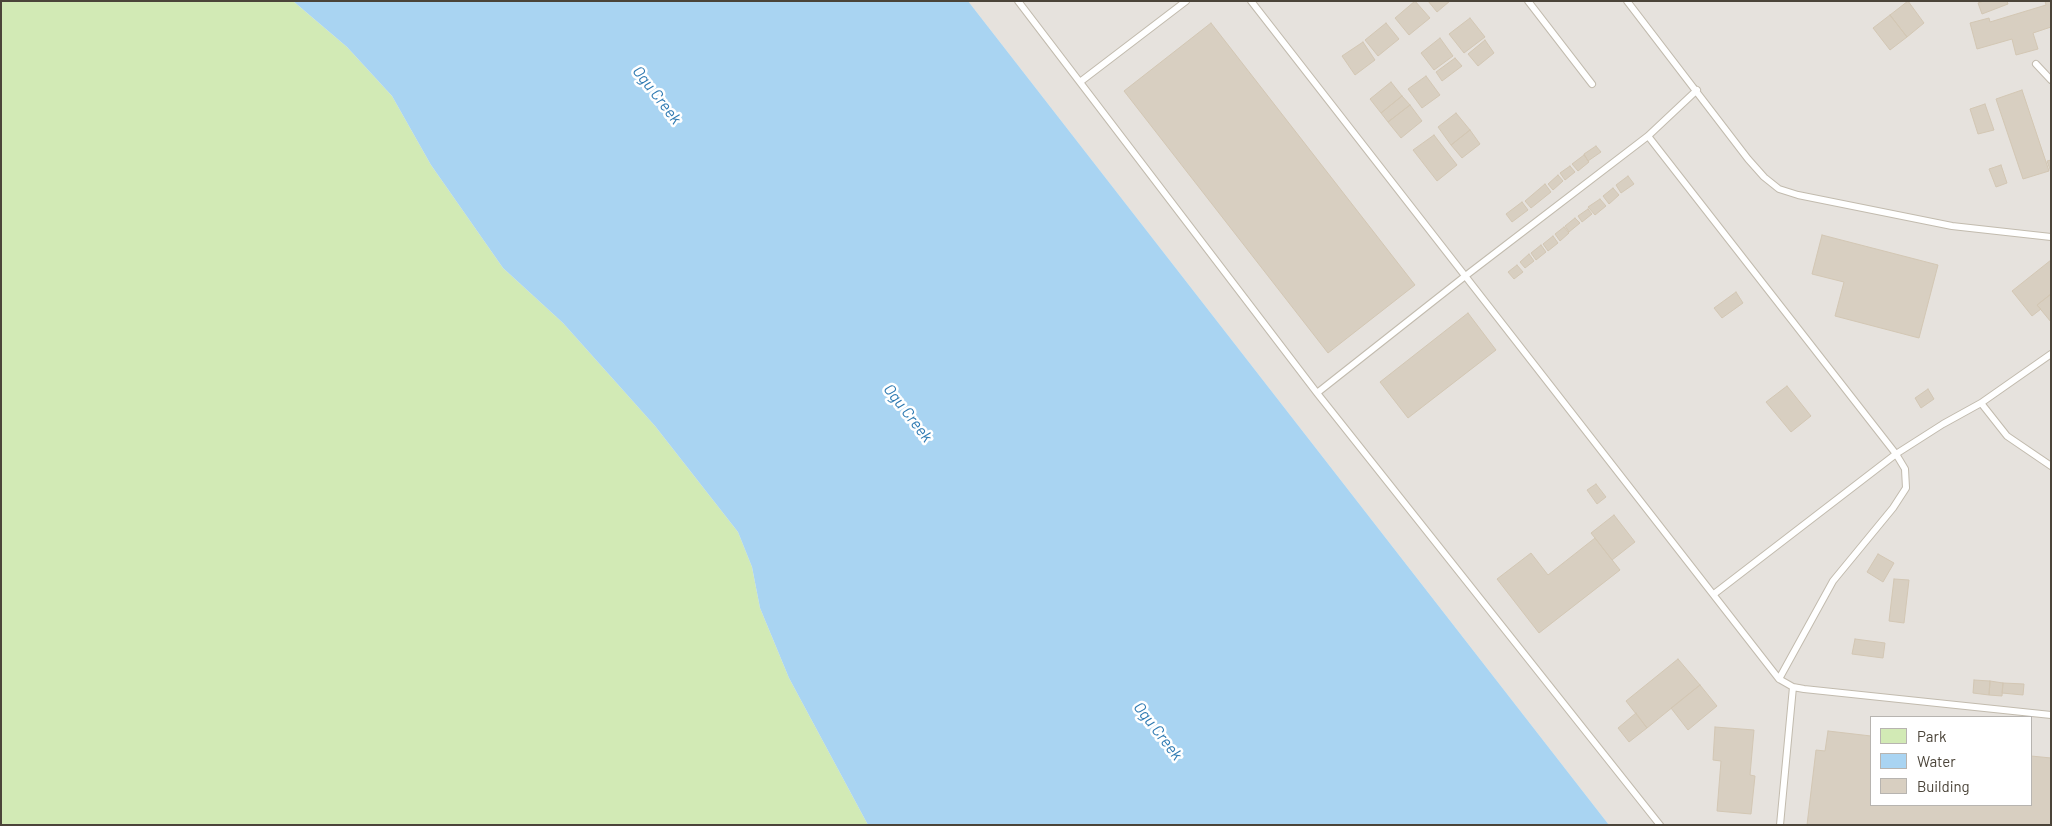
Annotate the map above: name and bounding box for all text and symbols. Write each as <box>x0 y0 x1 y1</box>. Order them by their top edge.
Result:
water label: Ogu Creek <box>628 62 686 128</box>
water label: Ogu Creek <box>879 380 937 446</box>
water label: Ogu Creek <box>1129 698 1187 764</box>
legend <box>1870 716 2032 806</box>
text: Park <box>1917 727 1946 745</box>
text: Water <box>1917 752 1956 770</box>
text: Building <box>1917 777 1970 795</box>

